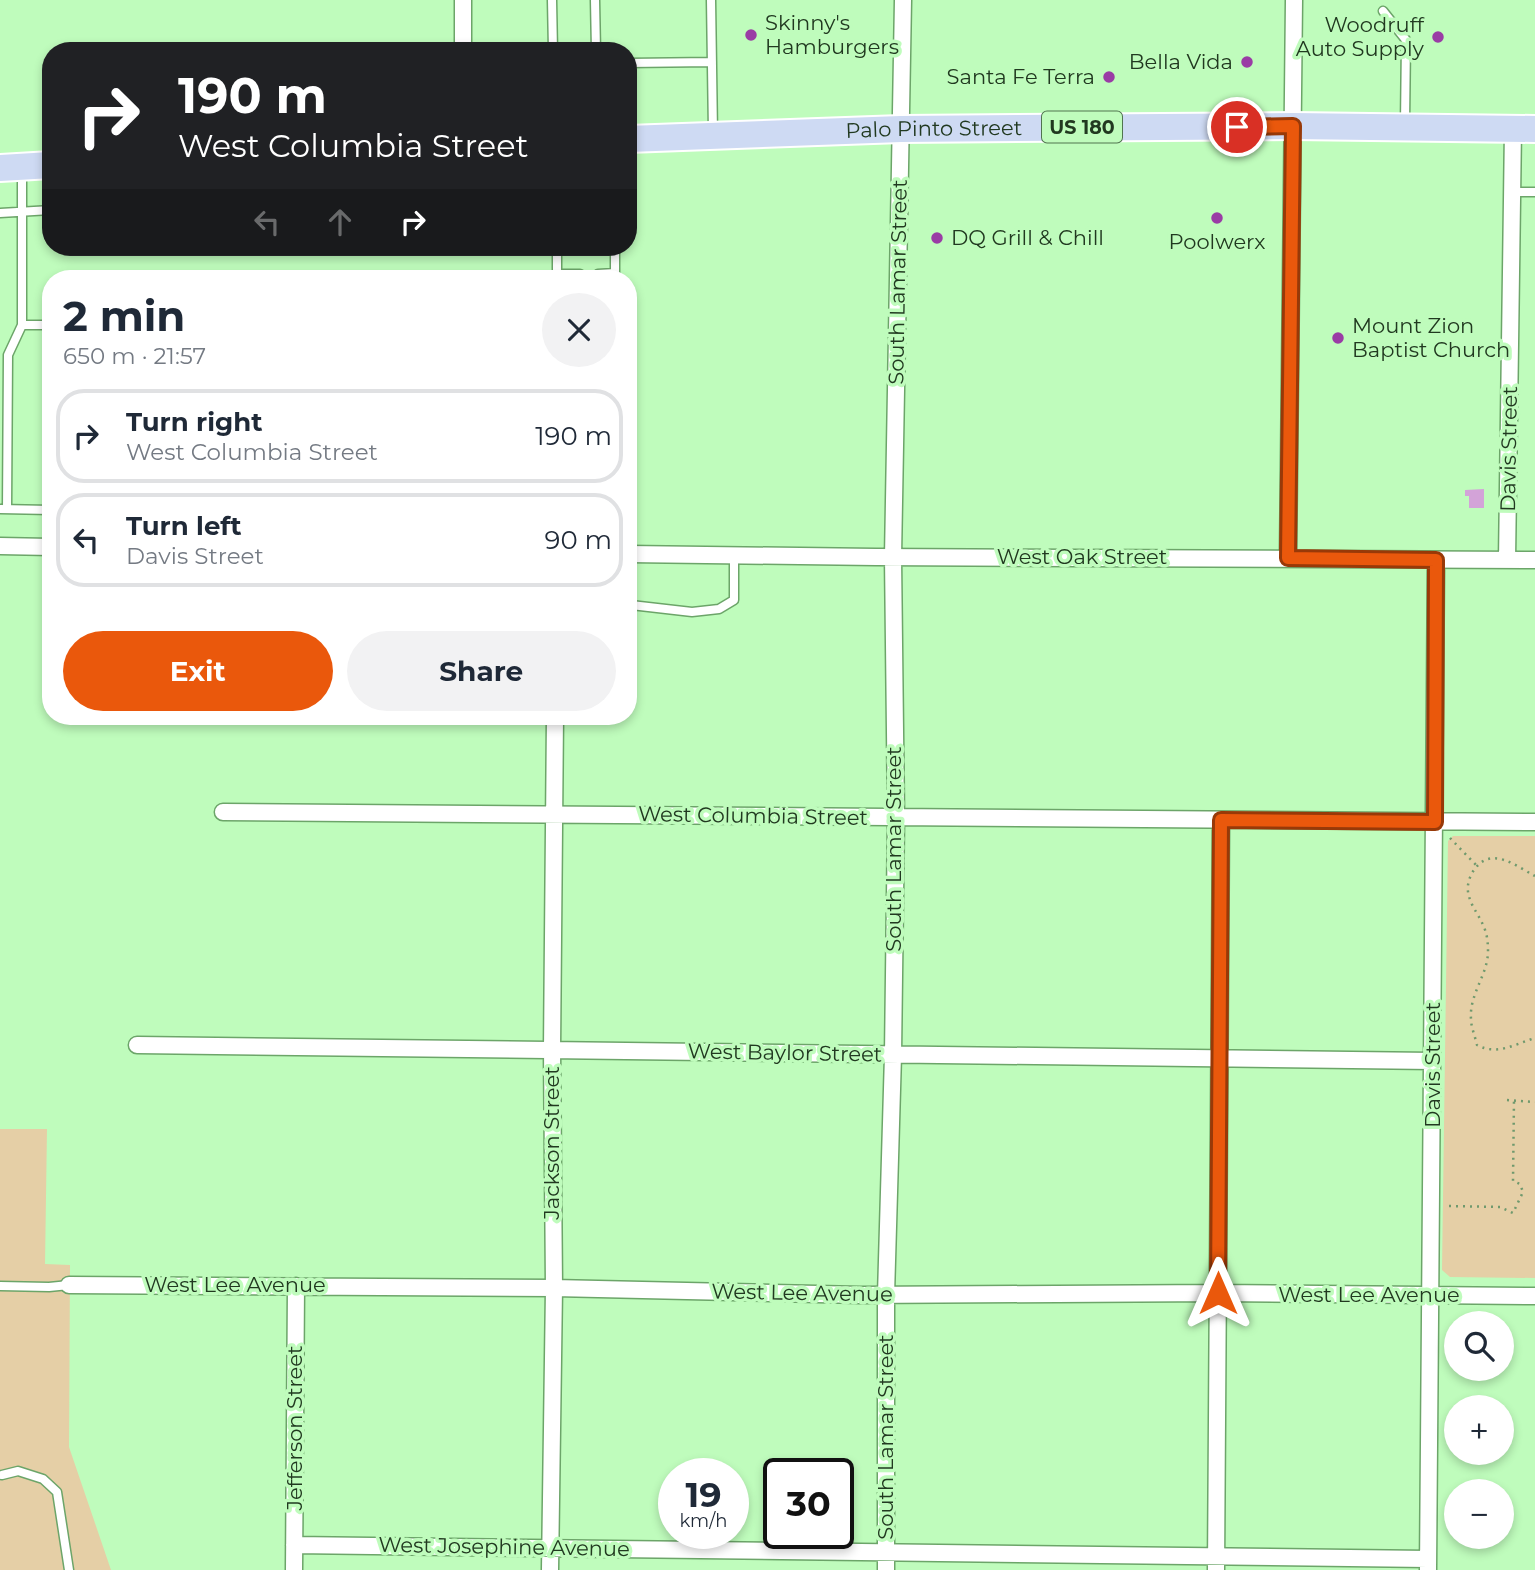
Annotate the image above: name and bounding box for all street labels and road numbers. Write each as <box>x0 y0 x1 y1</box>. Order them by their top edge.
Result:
road number: US 180 <box>1042 111 1122 142</box>
street label: Palo Pinto Street <box>845 115 1022 143</box>
street label: South Lamar Street <box>883 179 912 385</box>
street label: Davis Street <box>1495 386 1522 512</box>
street label: West Oak Street <box>997 544 1167 569</box>
street label: South Lamar Street <box>881 746 906 952</box>
street label: West Columbia Street <box>638 801 868 830</box>
street label: Davis Street <box>1420 1002 1445 1128</box>
street label: West Baylor Street <box>688 1038 883 1067</box>
street label: Jackson Street <box>539 1066 564 1221</box>
street label: West Lee Avenue <box>144 1272 326 1297</box>
street label: West Lee Avenue <box>711 1278 893 1307</box>
street label: West Lee Avenue <box>1278 1282 1460 1307</box>
street label: South Lamar Street <box>873 1334 898 1540</box>
street label: Jefferson Street <box>282 1346 307 1511</box>
street label: West Josephine Avenue <box>378 1532 630 1561</box>

